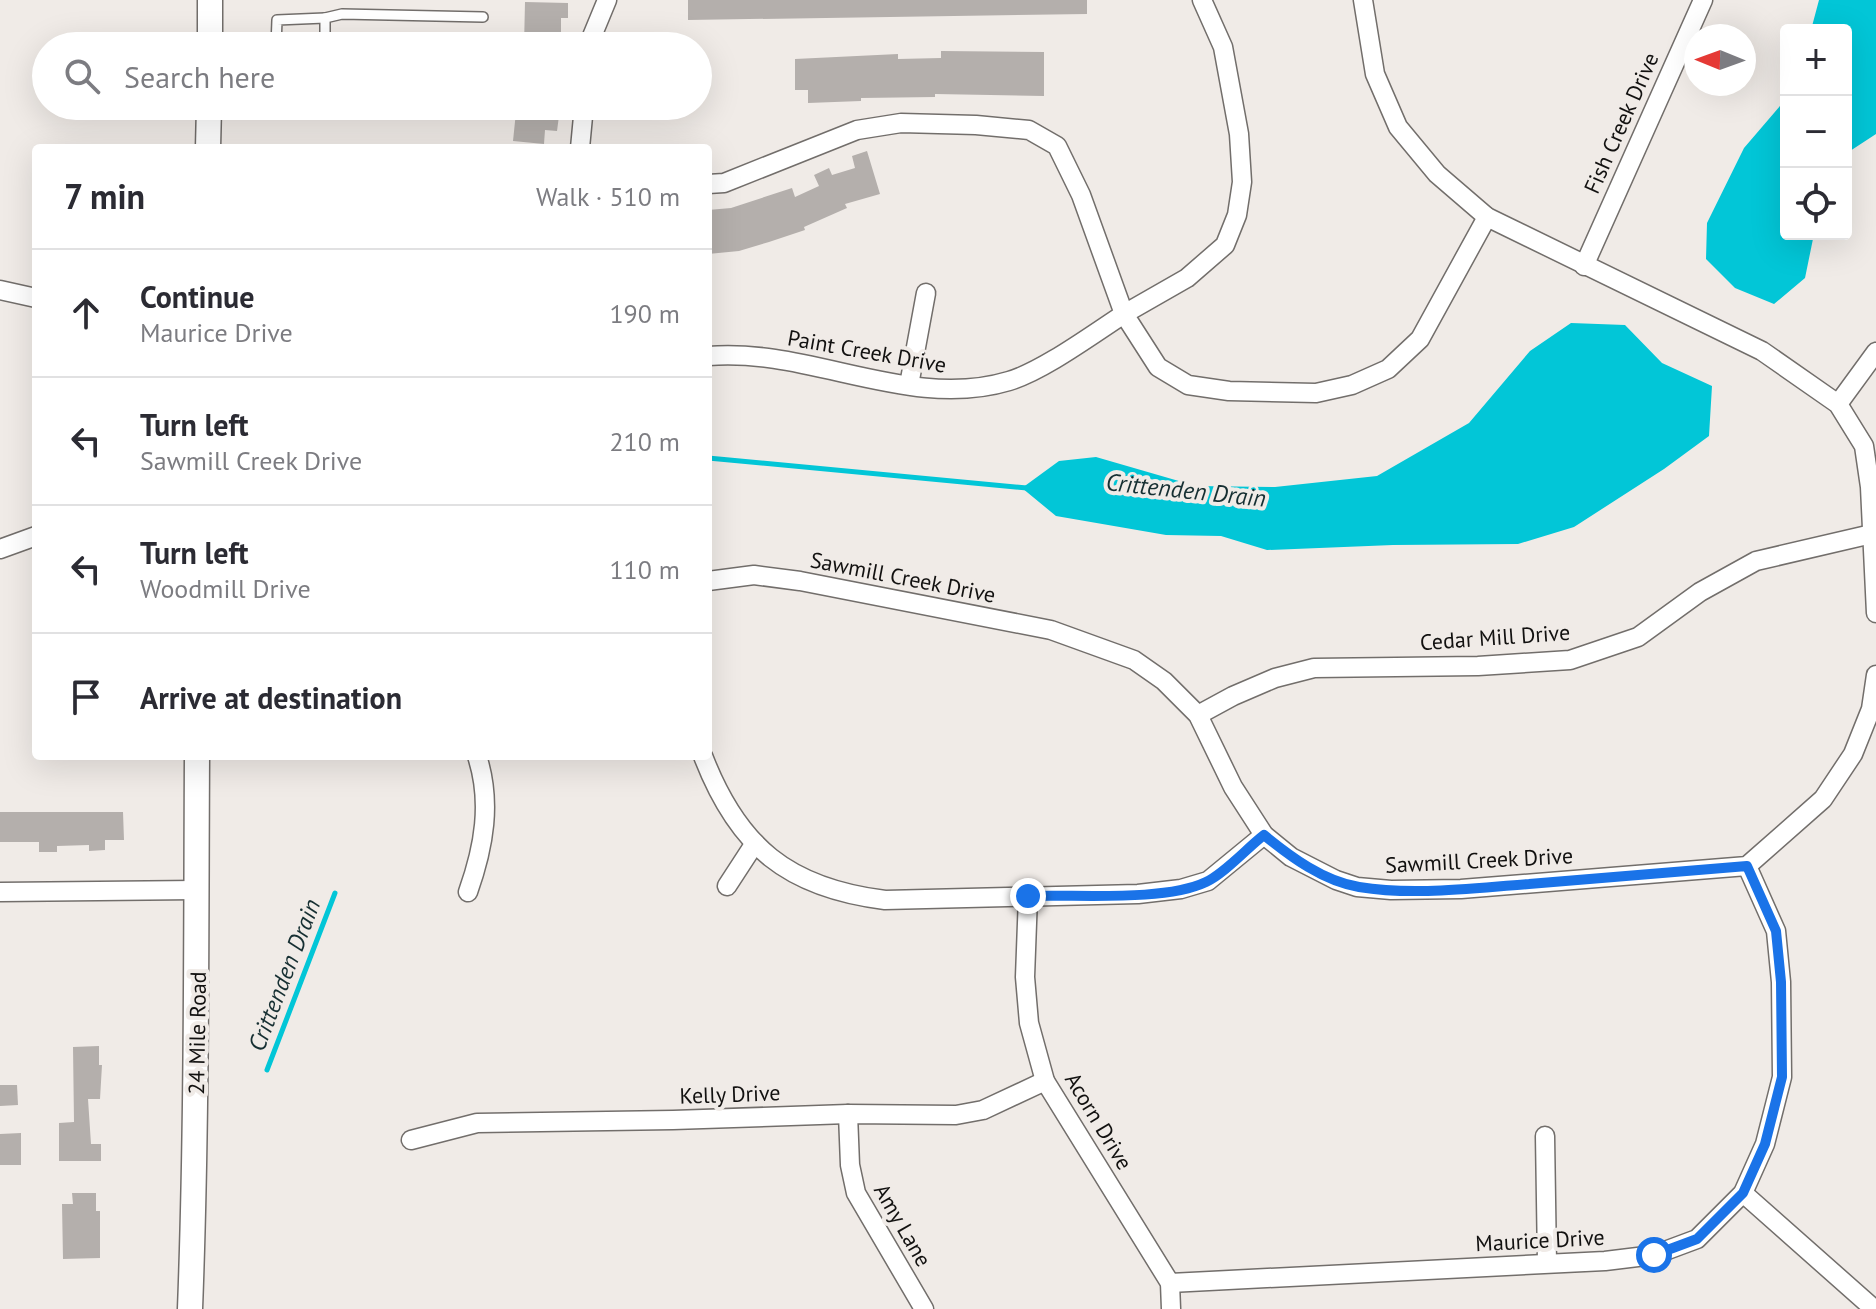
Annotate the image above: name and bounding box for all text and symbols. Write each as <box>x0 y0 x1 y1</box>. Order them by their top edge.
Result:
north arrow <box>1684 24 1756 96</box>
map controls <box>1780 24 1852 240</box>
button: + <box>1780 24 1852 96</box>
search box <box>32 32 712 120</box>
street label: Fish Creek Drive <box>1577 48 1665 198</box>
icon: search <box>60 54 104 98</box>
text: Search here <box>124 57 275 96</box>
button: − <box>1780 96 1852 168</box>
button: locate <box>1780 168 1852 240</box>
text: 7 min <box>64 174 145 218</box>
text: Walk · 510 m <box>536 180 680 213</box>
text: Continue <box>140 277 254 316</box>
icon: ahead <box>64 291 108 335</box>
text: 190 m <box>609 297 680 330</box>
text: Maurice Drive <box>140 316 293 349</box>
street label: Paint Creek Drive <box>786 323 948 379</box>
text: Turn left <box>140 405 248 444</box>
icon: left <box>64 419 108 463</box>
text: 210 m <box>609 425 680 458</box>
text: Sawmill Creek Drive <box>140 444 362 477</box>
water label: Crittenden Drain <box>1105 466 1267 514</box>
text: Turn left <box>140 533 248 572</box>
street label: Sawmill Creek Drive <box>808 545 998 609</box>
icon: left <box>64 547 108 591</box>
text: 110 m <box>609 553 680 586</box>
text: Woodmill Drive <box>140 572 311 605</box>
street label: Cedar Mill Drive <box>1419 618 1571 656</box>
icon: arrive <box>64 675 108 719</box>
text: Arrive at destination <box>140 678 402 717</box>
street label: Sawmill Creek Drive <box>1384 841 1574 879</box>
route end <box>1010 878 1046 914</box>
water label: Crittenden Drain <box>241 894 327 1056</box>
street label: 24 Mile Road <box>182 971 212 1095</box>
street label: Acorn Drive <box>1059 1067 1139 1175</box>
street label: Kelly Drive <box>679 1078 781 1110</box>
street label: Amy Lane <box>868 1179 938 1271</box>
street label: Maurice Drive <box>1475 1223 1605 1257</box>
route start <box>1636 1237 1672 1273</box>

